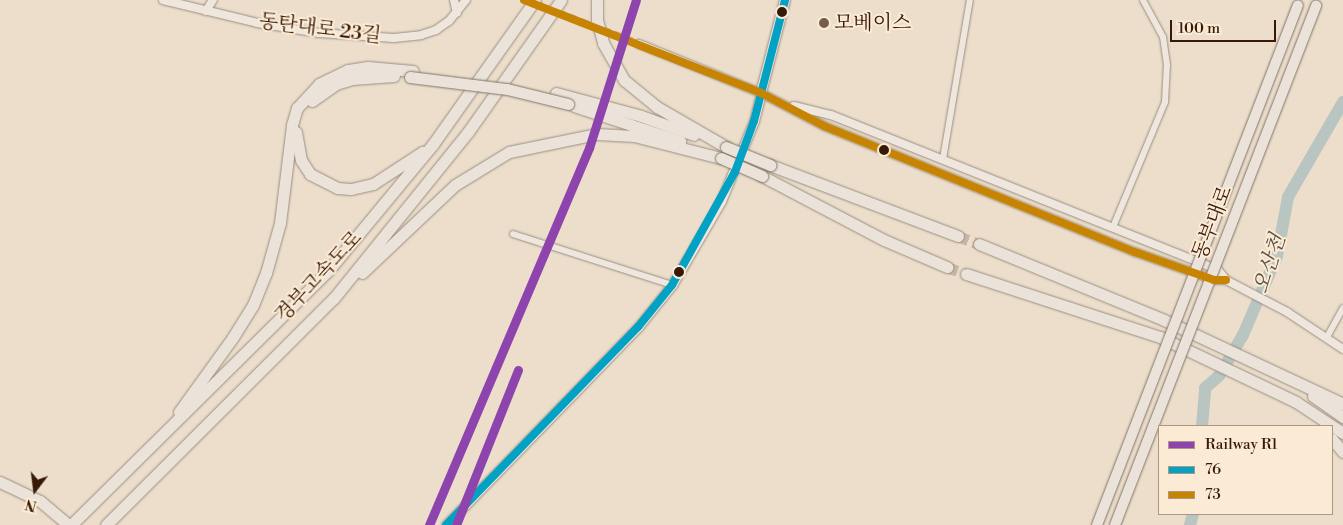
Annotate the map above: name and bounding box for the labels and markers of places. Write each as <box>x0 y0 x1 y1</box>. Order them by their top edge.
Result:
unlabelled marker <box>777 7 787 17</box>
place label: 모베이스 <box>834 11 911 35</box>
marker: 모베이스 <box>818 17 830 29</box>
unlabelled marker <box>879 145 889 155</box>
unlabelled marker <box>674 267 684 277</box>

